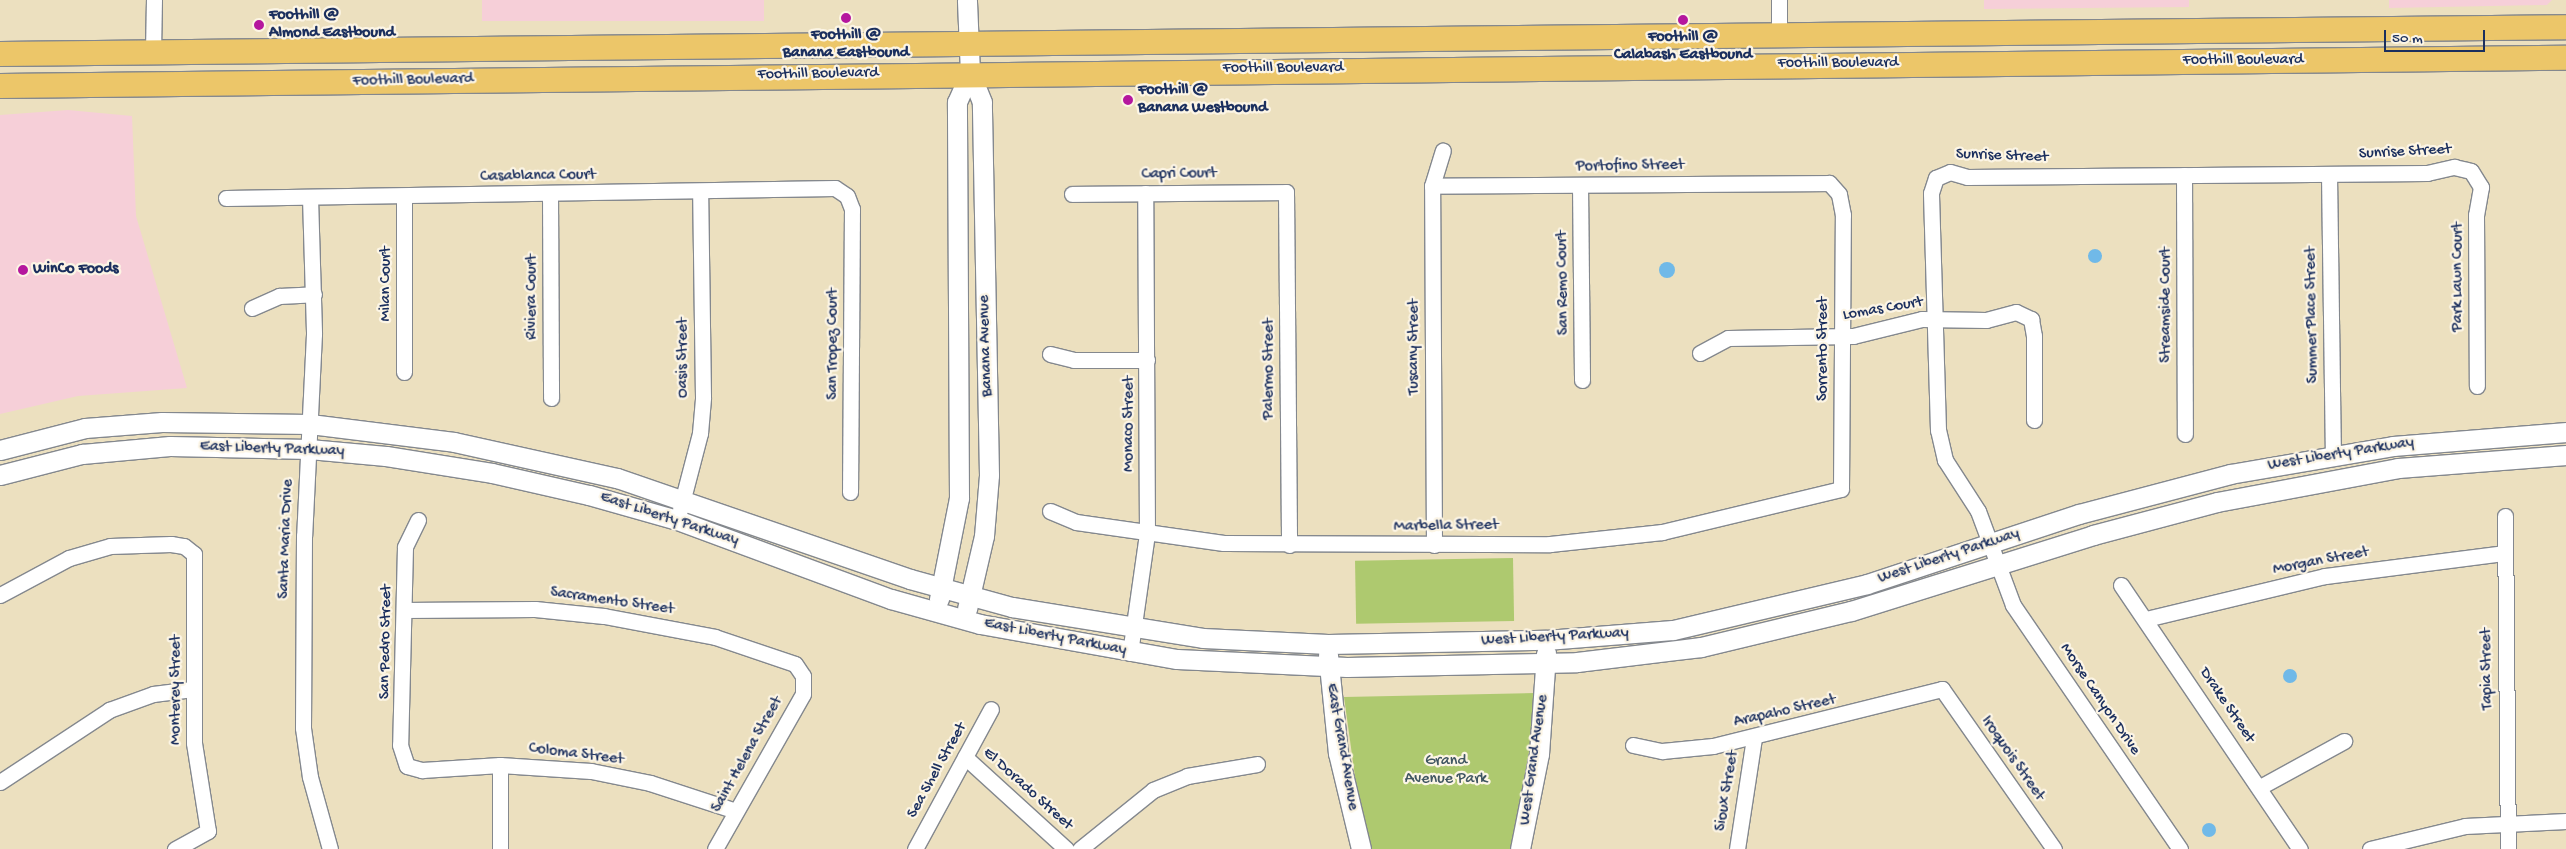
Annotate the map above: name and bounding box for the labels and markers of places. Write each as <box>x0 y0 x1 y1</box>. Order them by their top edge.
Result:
place label: Foothill @ Almond Eastbound <box>269 6 395 44</box>
marker: Foothill @ Banana Eastbound <box>840 12 852 24</box>
marker: Foothill @ Calabash Eastbound <box>1677 14 1689 26</box>
marker: Foothill @ Almond Eastbound <box>253 19 265 31</box>
place label: Foothill @ Banana Eastbound <box>783 26 909 64</box>
place label: Foothill @ Calabash Eastbound <box>1614 28 1752 66</box>
place label: Foothill @ Banana Westbound <box>1138 81 1267 119</box>
marker: Foothill @ Banana Westbound <box>1122 94 1134 106</box>
place label: WinCo Foods <box>33 260 119 280</box>
marker: WinCo Foods <box>17 264 29 276</box>

